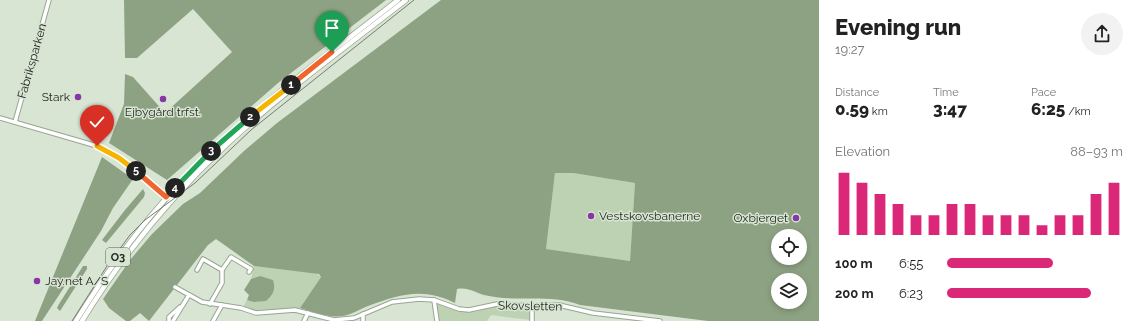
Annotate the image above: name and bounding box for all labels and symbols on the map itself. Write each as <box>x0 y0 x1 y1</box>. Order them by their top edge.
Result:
pin <box>315 11 349 52</box>
street label: Fabriksparken <box>15 22 49 100</box>
pin: 1 <box>281 75 301 95</box>
place label: Stark <box>42 90 71 104</box>
marker: Stark <box>73 92 83 102</box>
marker: Ejbygård trfst. <box>158 94 168 104</box>
pin <box>80 105 114 146</box>
place label: Ejbygård trfst. <box>125 105 201 119</box>
pin: 2 <box>240 107 260 127</box>
pin: 3 <box>201 141 221 161</box>
pin: 5 <box>126 161 146 181</box>
pin: 4 <box>165 178 185 198</box>
place label: Vestskovsbanerne <box>599 209 700 223</box>
marker: Vestskovsbanerne <box>586 211 596 221</box>
place label: Oxbjerget <box>733 211 788 225</box>
marker: Oxbjerget <box>791 213 801 223</box>
road number: O3 <box>106 248 130 266</box>
place label: Jay.net A/S <box>45 274 108 288</box>
marker: Jay.net A/S <box>32 276 42 286</box>
street label: Skovsletten <box>498 298 562 314</box>

